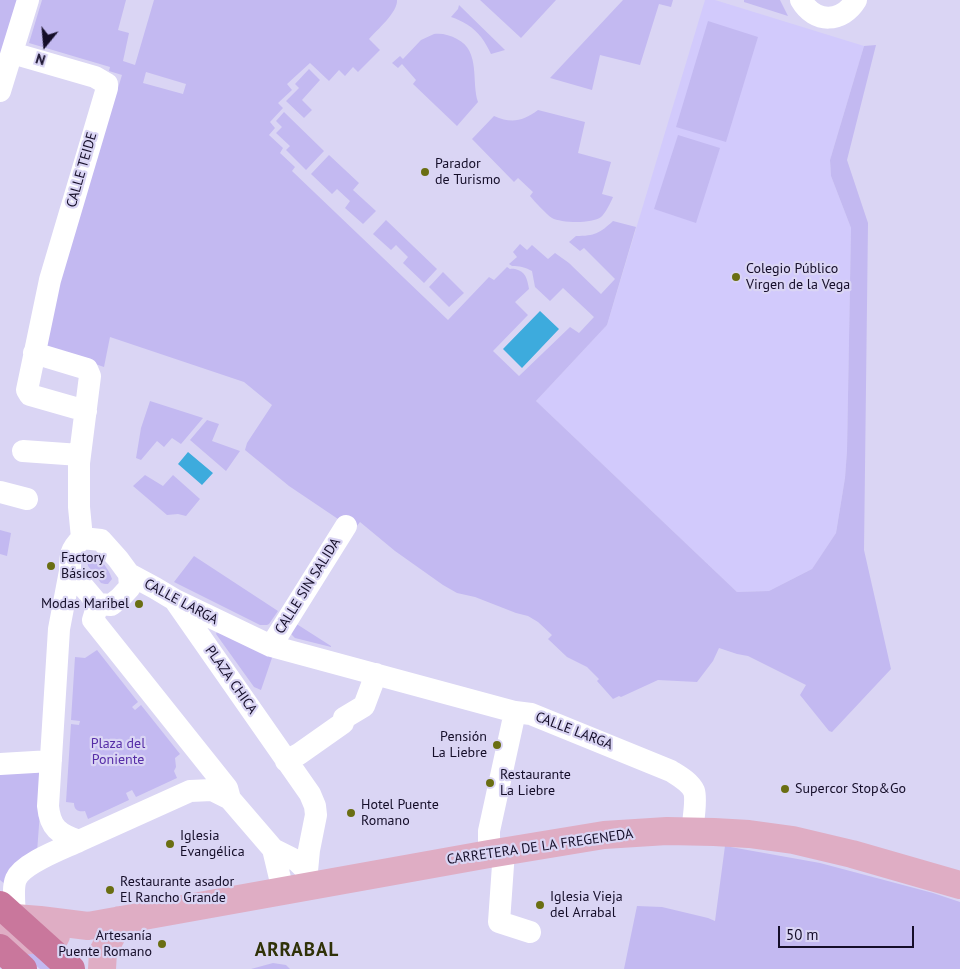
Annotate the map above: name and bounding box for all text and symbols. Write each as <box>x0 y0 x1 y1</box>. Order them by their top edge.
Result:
north arrow <box>20 20 70 70</box>
text: N <box>34 49 48 69</box>
street label: CALLE TEIDE <box>63 130 101 210</box>
place label: Parador de Turismo <box>435 156 501 188</box>
marker: Parador de Turismo <box>419 166 431 178</box>
place label: Colegio Público Virgen de la Vega <box>746 261 850 294</box>
marker: Colegio Público Virgen de la Vega <box>730 271 742 283</box>
street label: CALLE SIN SALIDA <box>272 535 344 637</box>
place label: Factory Básicos <box>61 550 105 582</box>
marker: Factory Básicos <box>45 560 57 572</box>
street label: CALLE LARGA <box>141 575 221 629</box>
place label: Modas Maribel <box>41 596 129 612</box>
marker: Modas Maribel <box>133 598 145 610</box>
street label: PLAZA CHICA <box>201 643 261 717</box>
street label: CALLE LARGA <box>533 709 615 753</box>
place label: Pensión La Liebre <box>432 729 487 762</box>
park label: Plaza del Poniente <box>91 736 145 769</box>
marker: Pensión La Liebre <box>491 739 503 751</box>
place label: Restaurante La Liebre <box>500 767 571 800</box>
marker: Restaurante La Liebre <box>484 777 496 789</box>
place label: Supercor Stop&Go <box>795 781 906 797</box>
marker: Supercor Stop&Go <box>779 783 791 795</box>
place label: Hotel Puente Romano <box>361 797 439 830</box>
marker: Hotel Puente Romano <box>345 807 357 819</box>
street label: CARRETERA DE LA FREGENEDA <box>446 826 634 868</box>
place label: Iglesia Evangélica <box>180 828 245 860</box>
marker: Iglesia Evangélica <box>164 838 176 850</box>
place label: Restaurante asador El Rancho Grande <box>120 874 234 906</box>
marker: Restaurante asador El Rancho Grande <box>104 884 116 896</box>
place label: Iglesia Vieja del Arrabal <box>550 889 623 922</box>
marker: Iglesia Vieja del Arrabal <box>534 899 546 911</box>
scale bar <box>780 916 916 948</box>
text: 50 m <box>786 925 819 944</box>
place label: Artesanía Puente Romano <box>58 928 152 960</box>
marker: Artesanía Puente Romano <box>156 938 168 950</box>
district label: ARRABAL <box>254 940 340 962</box>

